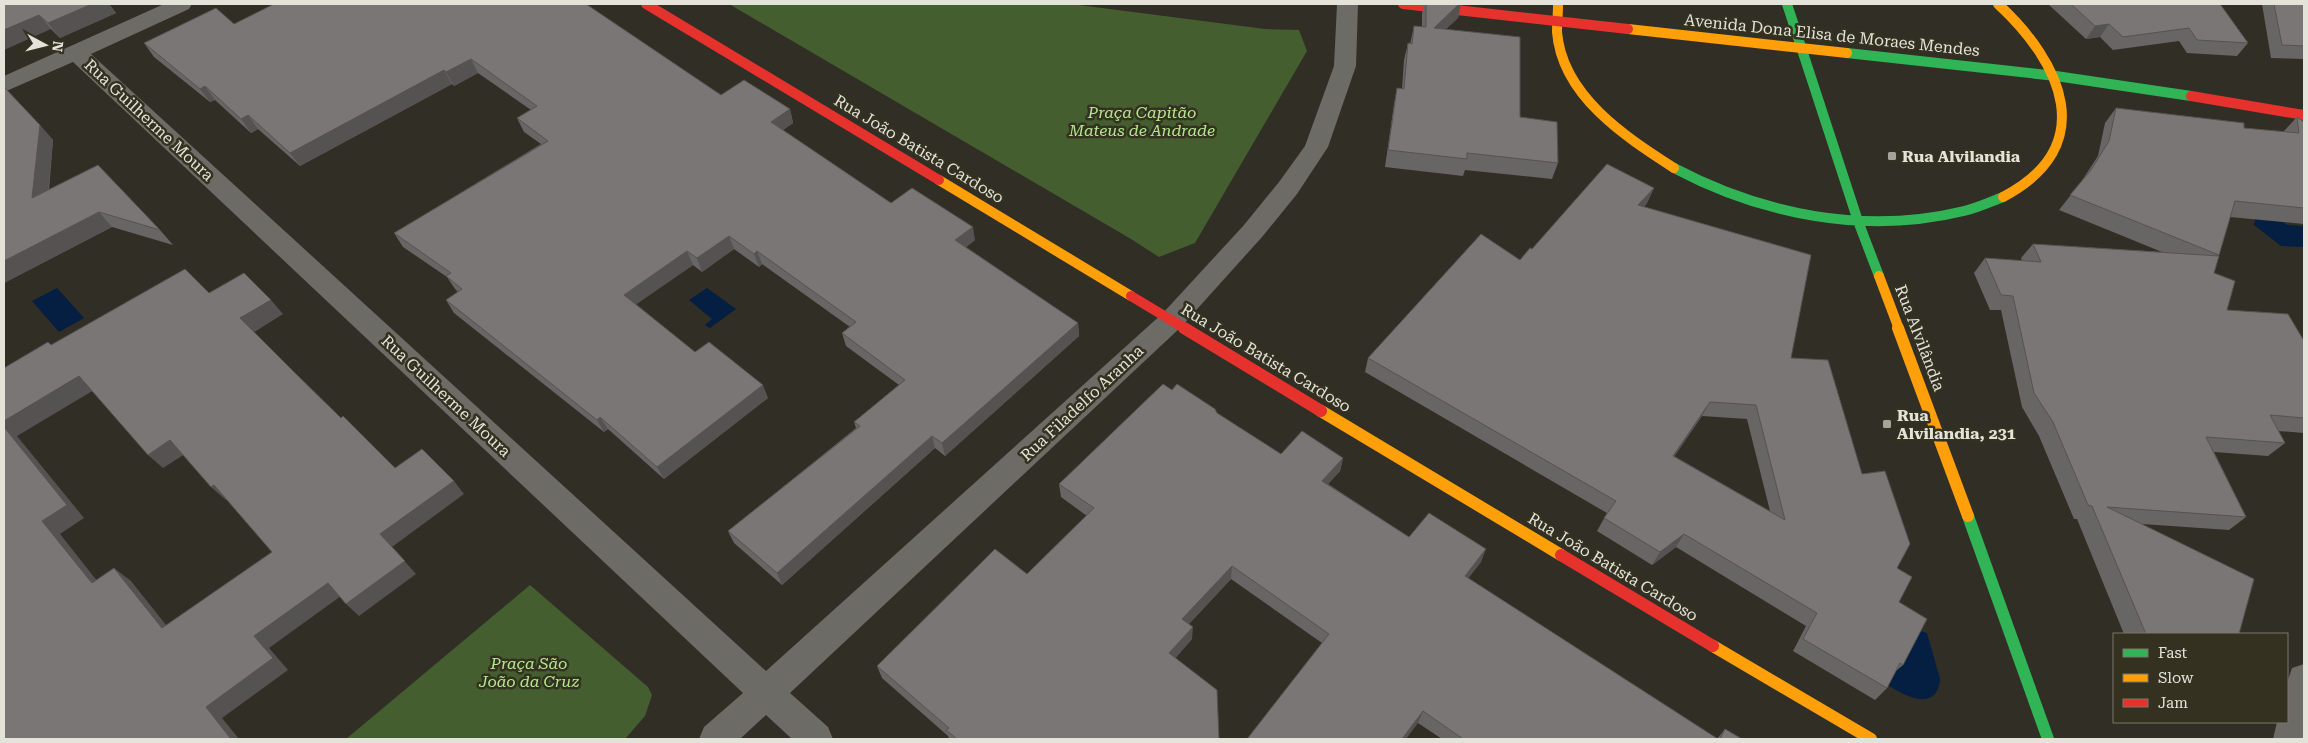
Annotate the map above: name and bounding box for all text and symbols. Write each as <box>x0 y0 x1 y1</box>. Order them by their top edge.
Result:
street label: Avenida Dona Elisa de Moraes Mendes <box>1683 10 1981 60</box>
north arrow <box>20 20 70 70</box>
text: N <box>49 40 67 53</box>
street label: Rua Guilherme Moura <box>81 55 218 185</box>
street label: Rua João Batista Cardoso <box>831 91 1008 207</box>
park label: Praça Capitão Mateus de Andrade <box>1068 103 1215 140</box>
place label: Rua Alvilandia <box>1902 147 2021 166</box>
marker: Rua Alvilandia <box>1886 150 1898 162</box>
street label: Rua Alvilândia <box>1891 282 1949 394</box>
street label: Rua João Batista Cardoso <box>1178 300 1355 416</box>
street label: Rua Guilherme Moura <box>378 331 515 461</box>
street label: Rua Filadelfo Aranha <box>1017 341 1148 465</box>
place label: Rua Alvilandia, 231 <box>1897 406 2016 443</box>
marker: Rua Alvilandia, 231 <box>1881 418 1893 430</box>
street label: Rua João Batista Cardoso <box>1525 509 1702 625</box>
legend <box>2113 633 2288 723</box>
text: Fast <box>2158 644 2188 662</box>
park label: Praça São João da Cruz <box>478 654 579 691</box>
text: Slow <box>2158 669 2194 687</box>
text: Jam <box>2158 694 2188 712</box>

